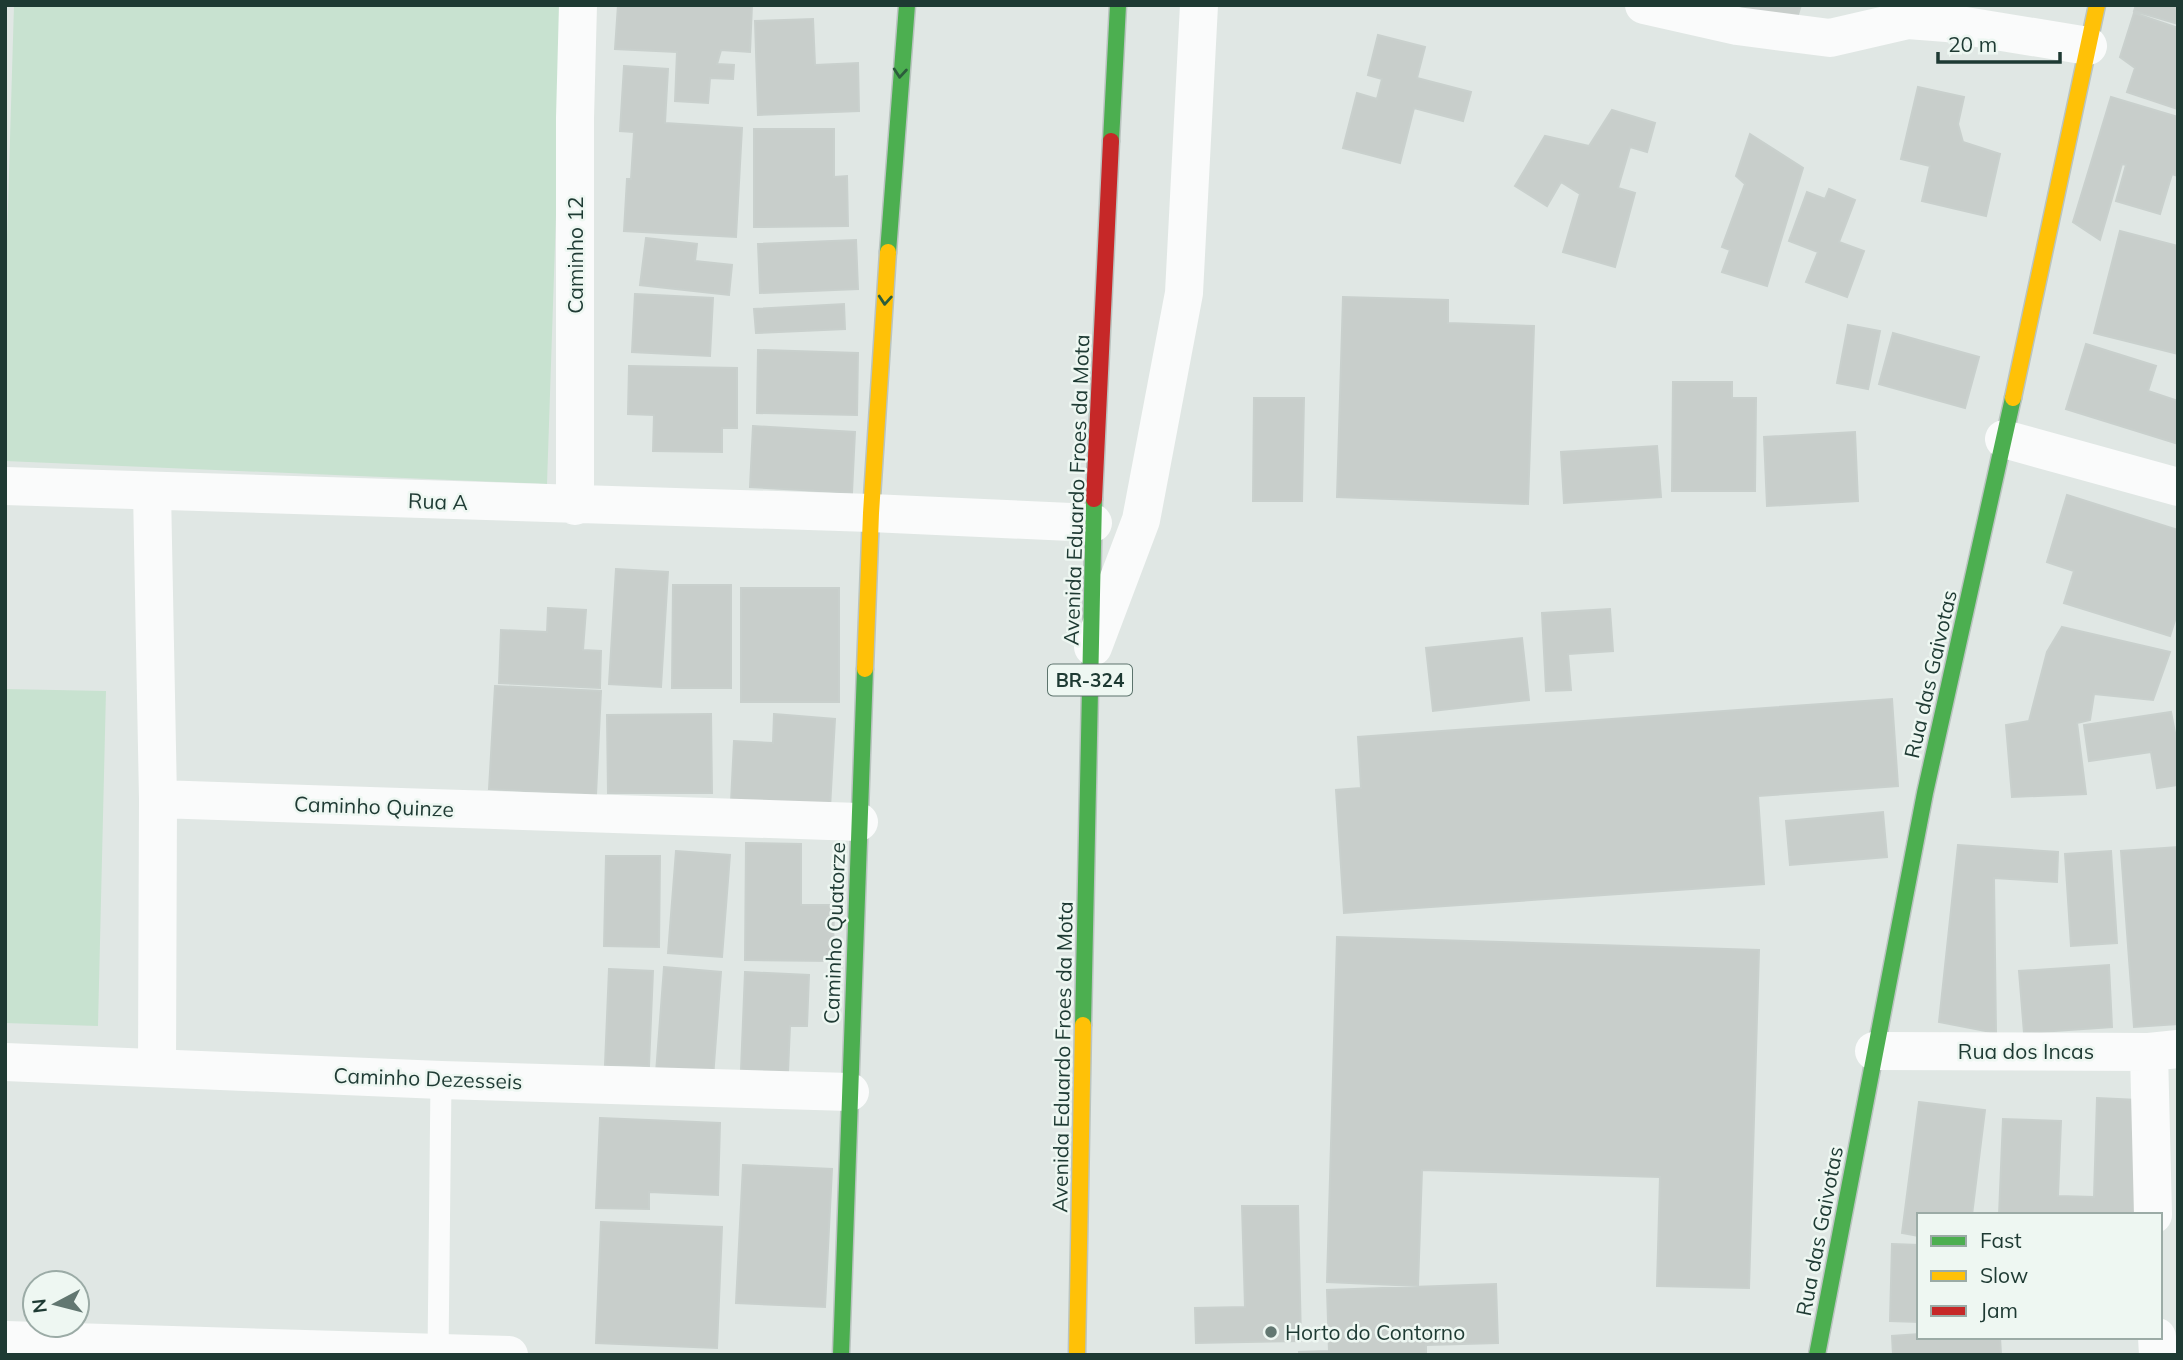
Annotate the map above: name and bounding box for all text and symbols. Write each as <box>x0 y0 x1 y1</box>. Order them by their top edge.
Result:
scale bar <box>1938 21 2060 65</box>
text: 20 m <box>1948 31 1997 57</box>
one-way arrow <box>893 68 908 79</box>
street label: Caminho 12 <box>562 196 588 314</box>
one-way arrow <box>878 295 893 306</box>
street label: Avenida Eduardo Froes da Mota <box>1058 334 1094 646</box>
street label: Rua A <box>407 487 469 515</box>
street label: Rua das Gaivotas <box>1898 587 1962 761</box>
road number: BR-324 <box>1048 664 1132 695</box>
street label: Caminho Quinze <box>294 790 454 822</box>
street label: Caminho Quatorze <box>818 842 850 1024</box>
street label: Avenida Eduardo Froes da Mota <box>1046 901 1078 1213</box>
street label: Rua dos Incas <box>1958 1038 2094 1064</box>
street label: Caminho Dezesseis <box>333 1062 523 1094</box>
street label: Rua das Gaivotas <box>1790 1144 1848 1318</box>
legend <box>1917 1213 2162 1339</box>
text: Fast <box>1980 1227 2022 1253</box>
text: Slow <box>1980 1262 2028 1288</box>
north arrow <box>21 1269 91 1339</box>
text: N <box>26 1297 52 1315</box>
text: Jam <box>1980 1297 2018 1323</box>
place label: Horto do Contorno <box>1285 1319 1465 1345</box>
marker: Horto do Contorno <box>1263 1324 1279 1340</box>

